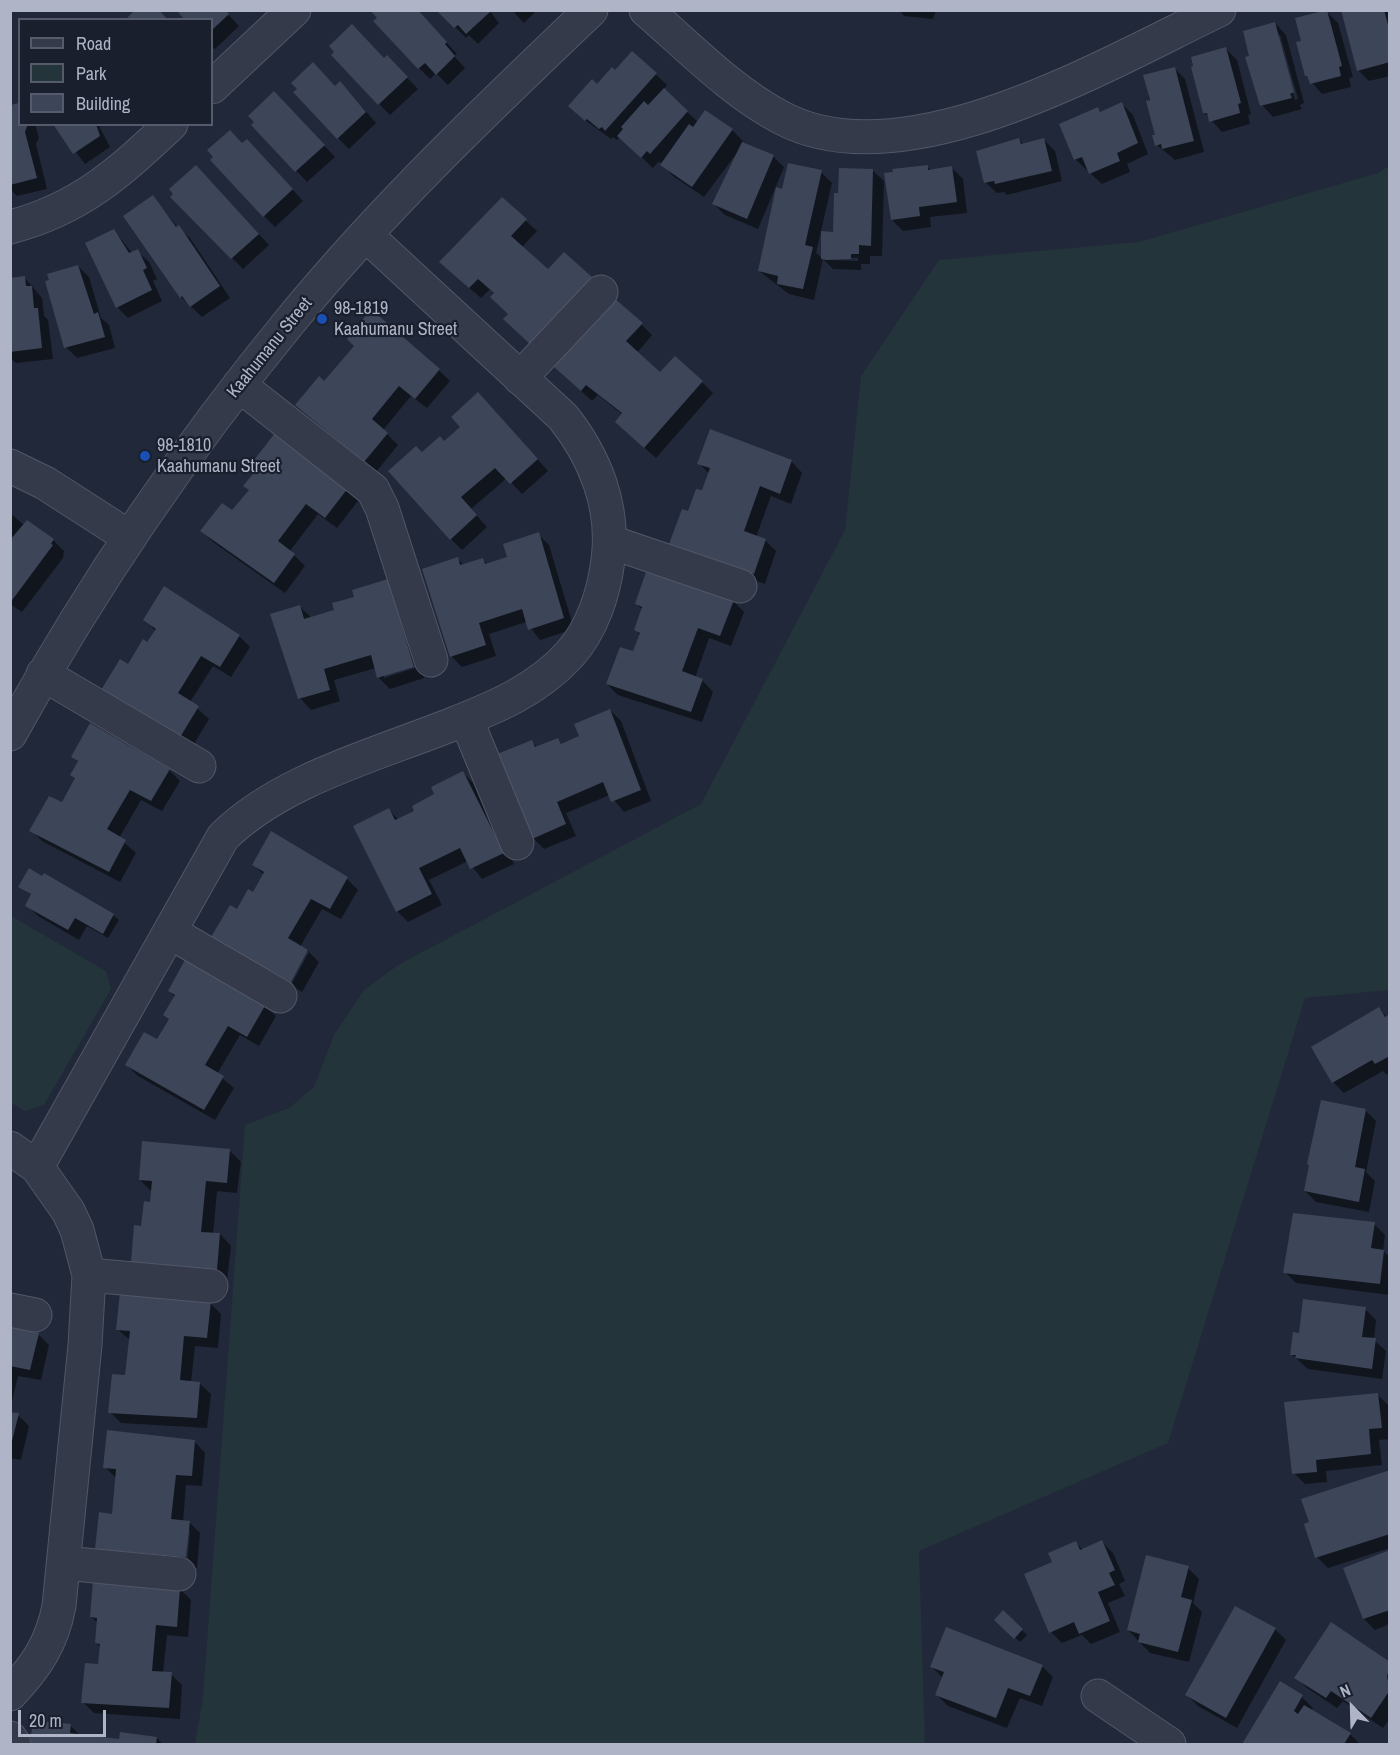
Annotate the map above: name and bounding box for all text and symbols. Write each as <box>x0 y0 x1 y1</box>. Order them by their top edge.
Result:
legend <box>18 18 213 126</box>
text: Road <box>76 31 111 56</box>
text: Park <box>76 61 106 86</box>
text: Building <box>76 91 130 116</box>
street label: Kaahumanu Street <box>223 293 317 403</box>
place label: 98-1819 Kaahumanu Street <box>334 298 457 340</box>
marker: 98-1819 Kaahumanu Street <box>315 312 329 326</box>
place label: 98-1810 Kaahumanu Street <box>157 435 280 478</box>
marker: 98-1810 Kaahumanu Street <box>138 449 152 463</box>
north arrow <box>1322 1677 1382 1737</box>
text: N <box>1336 1678 1354 1702</box>
scale bar <box>21 1698 110 1736</box>
text: 20 m <box>29 1708 62 1733</box>

